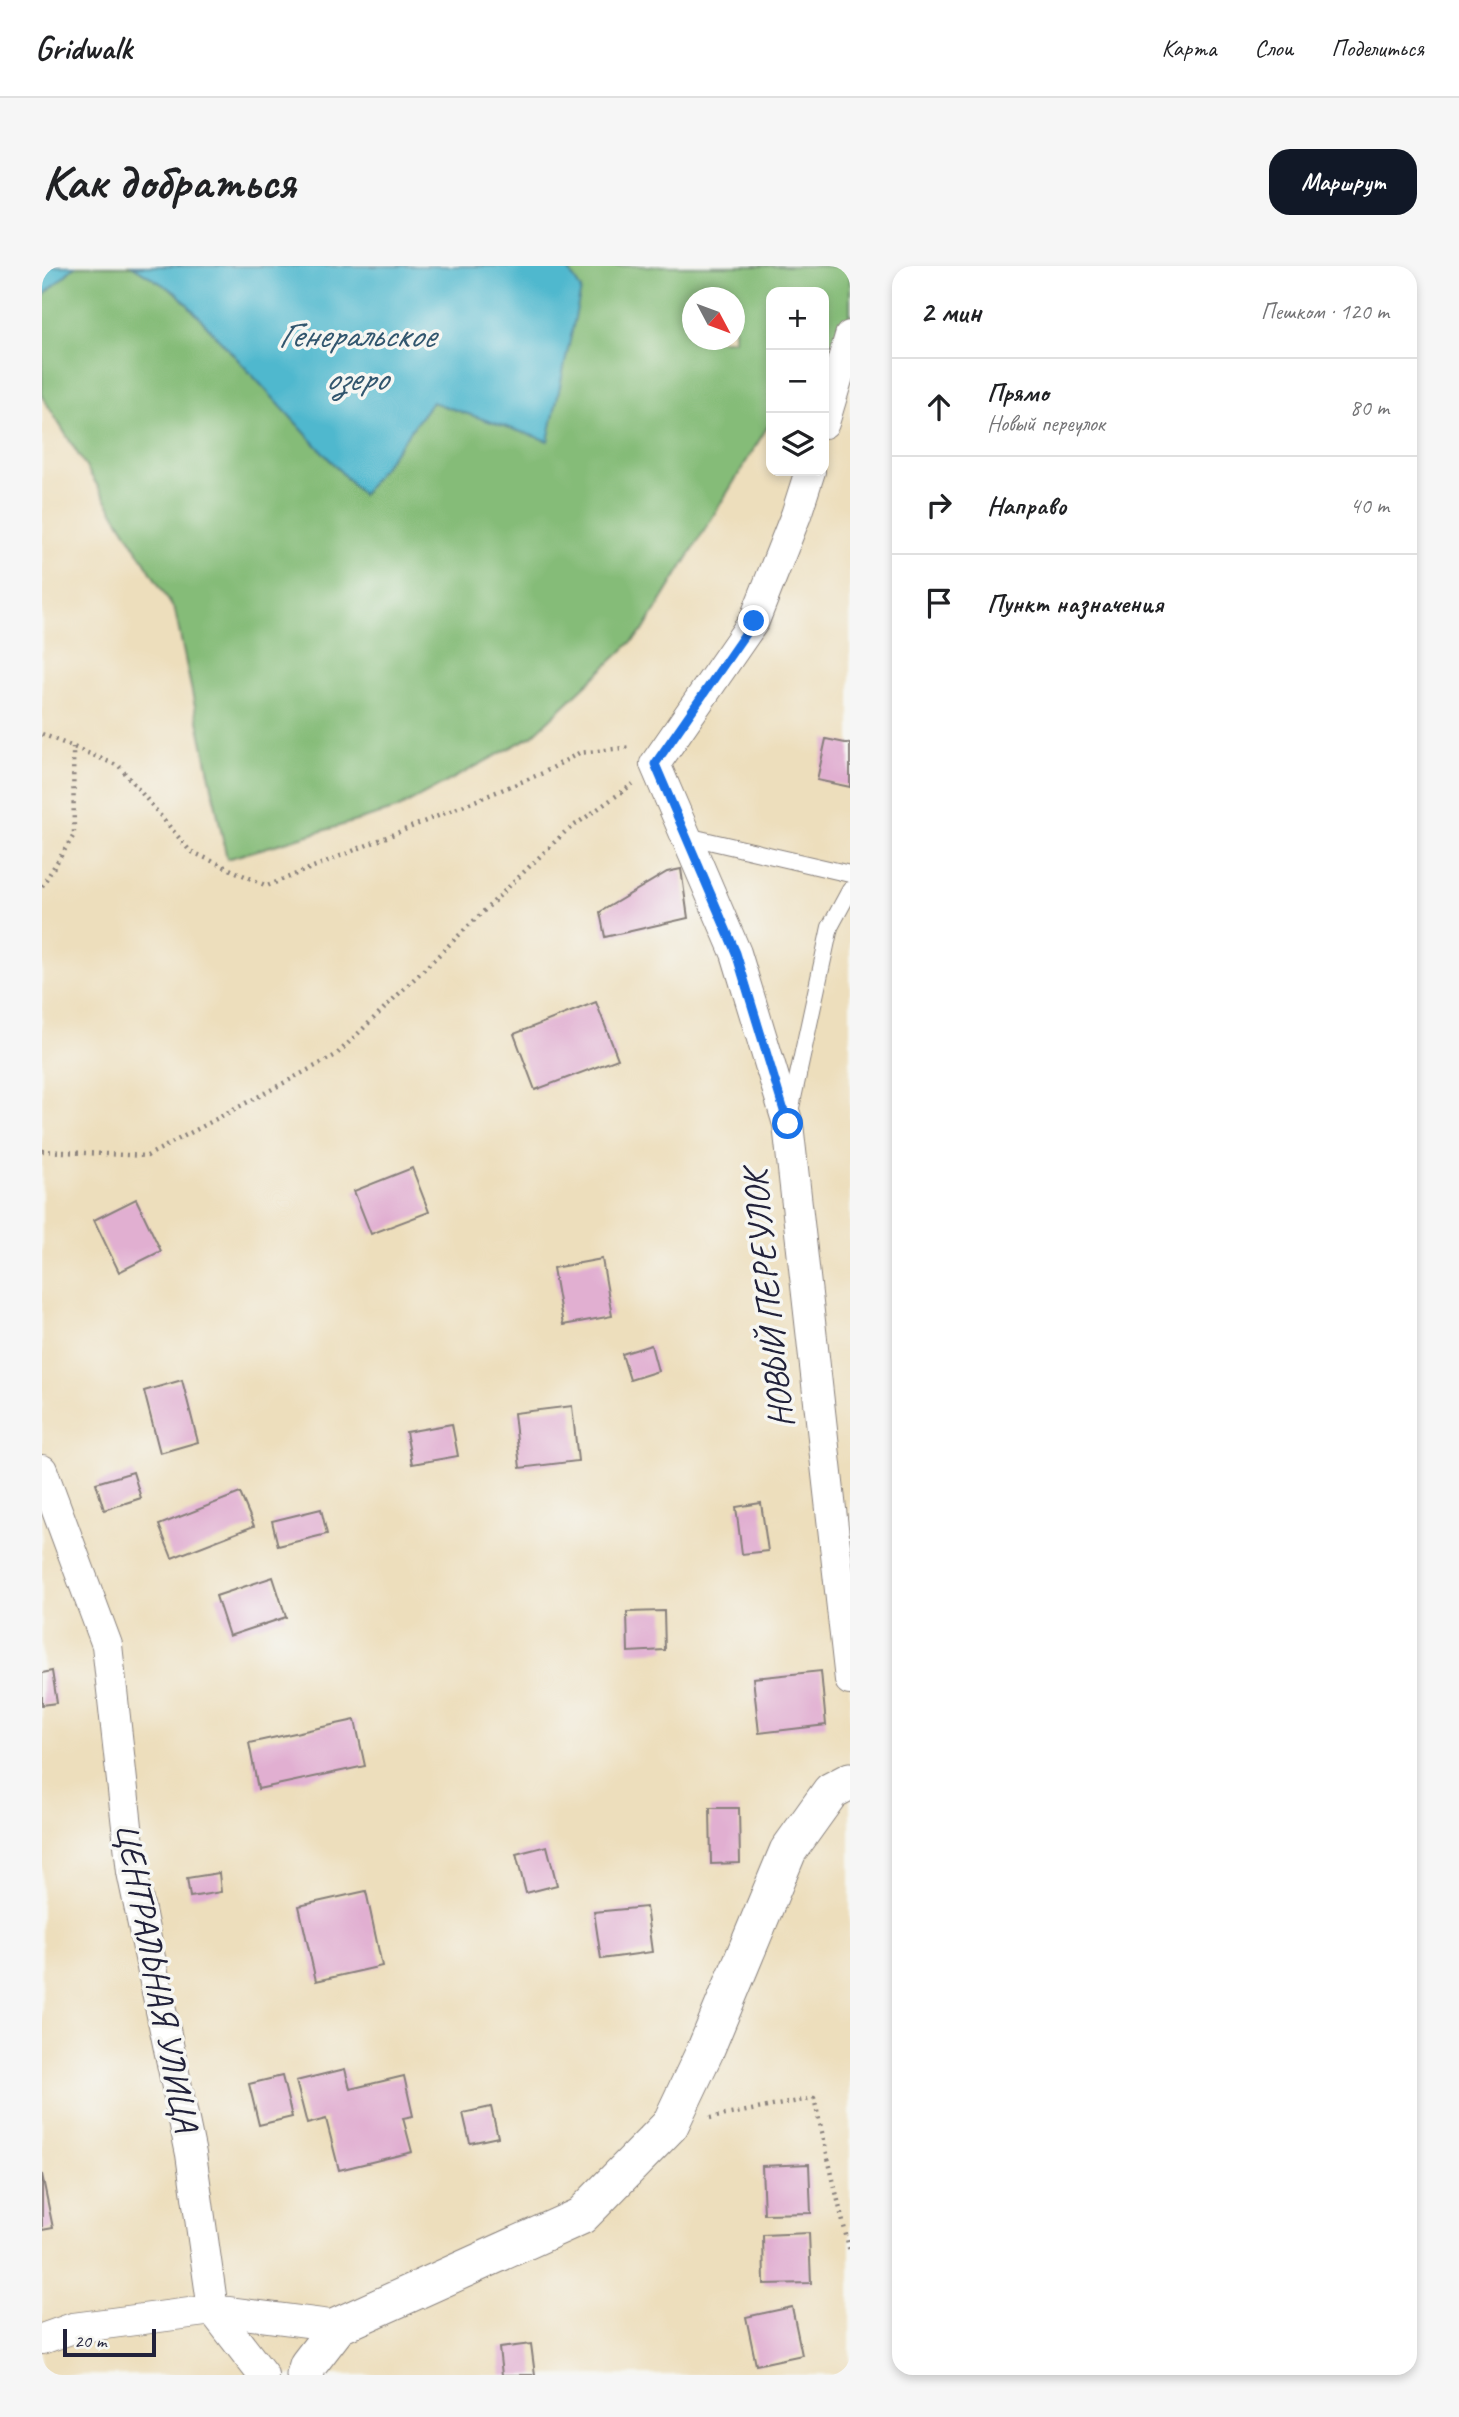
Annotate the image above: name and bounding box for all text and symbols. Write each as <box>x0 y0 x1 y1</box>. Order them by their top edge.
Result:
text: Gridwalk <box>35 27 132 69</box>
text: Карта <box>1162 33 1216 63</box>
text: Слои <box>1254 33 1293 63</box>
text: Поделиться <box>1331 33 1424 63</box>
button: Маршрут <box>1269 149 1417 215</box>
text: Как добраться <box>42 151 295 213</box>
north arrow <box>682 287 745 350</box>
map controls <box>766 287 829 476</box>
button: + <box>766 287 829 350</box>
text: 2 мин <box>920 293 981 331</box>
text: Пешком · 120 m <box>1261 297 1389 326</box>
water label: Генеральское озеро <box>278 311 439 402</box>
button: − <box>766 350 829 413</box>
text: Прямо <box>987 376 1049 409</box>
icon: ahead <box>920 388 958 426</box>
text: 80 m <box>1350 393 1389 422</box>
text: Новый переулок <box>987 409 1105 438</box>
button: layers <box>766 413 829 476</box>
icon: right <box>920 486 958 524</box>
text: Направо <box>987 489 1066 522</box>
text: 40 m <box>1350 491 1389 520</box>
icon: arrive <box>920 584 958 622</box>
text: Пункт назначения <box>987 587 1163 620</box>
route end <box>738 605 769 636</box>
route start <box>772 1108 803 1139</box>
street label: НОВЫЙ ПЕРЕУЛОК <box>731 1161 804 1430</box>
street label: ЦЕНТРАЛЬНАЯ УЛИЦА <box>105 1819 209 2137</box>
scale bar <box>63 2326 156 2358</box>
text: 20 m <box>74 2329 106 2353</box>

